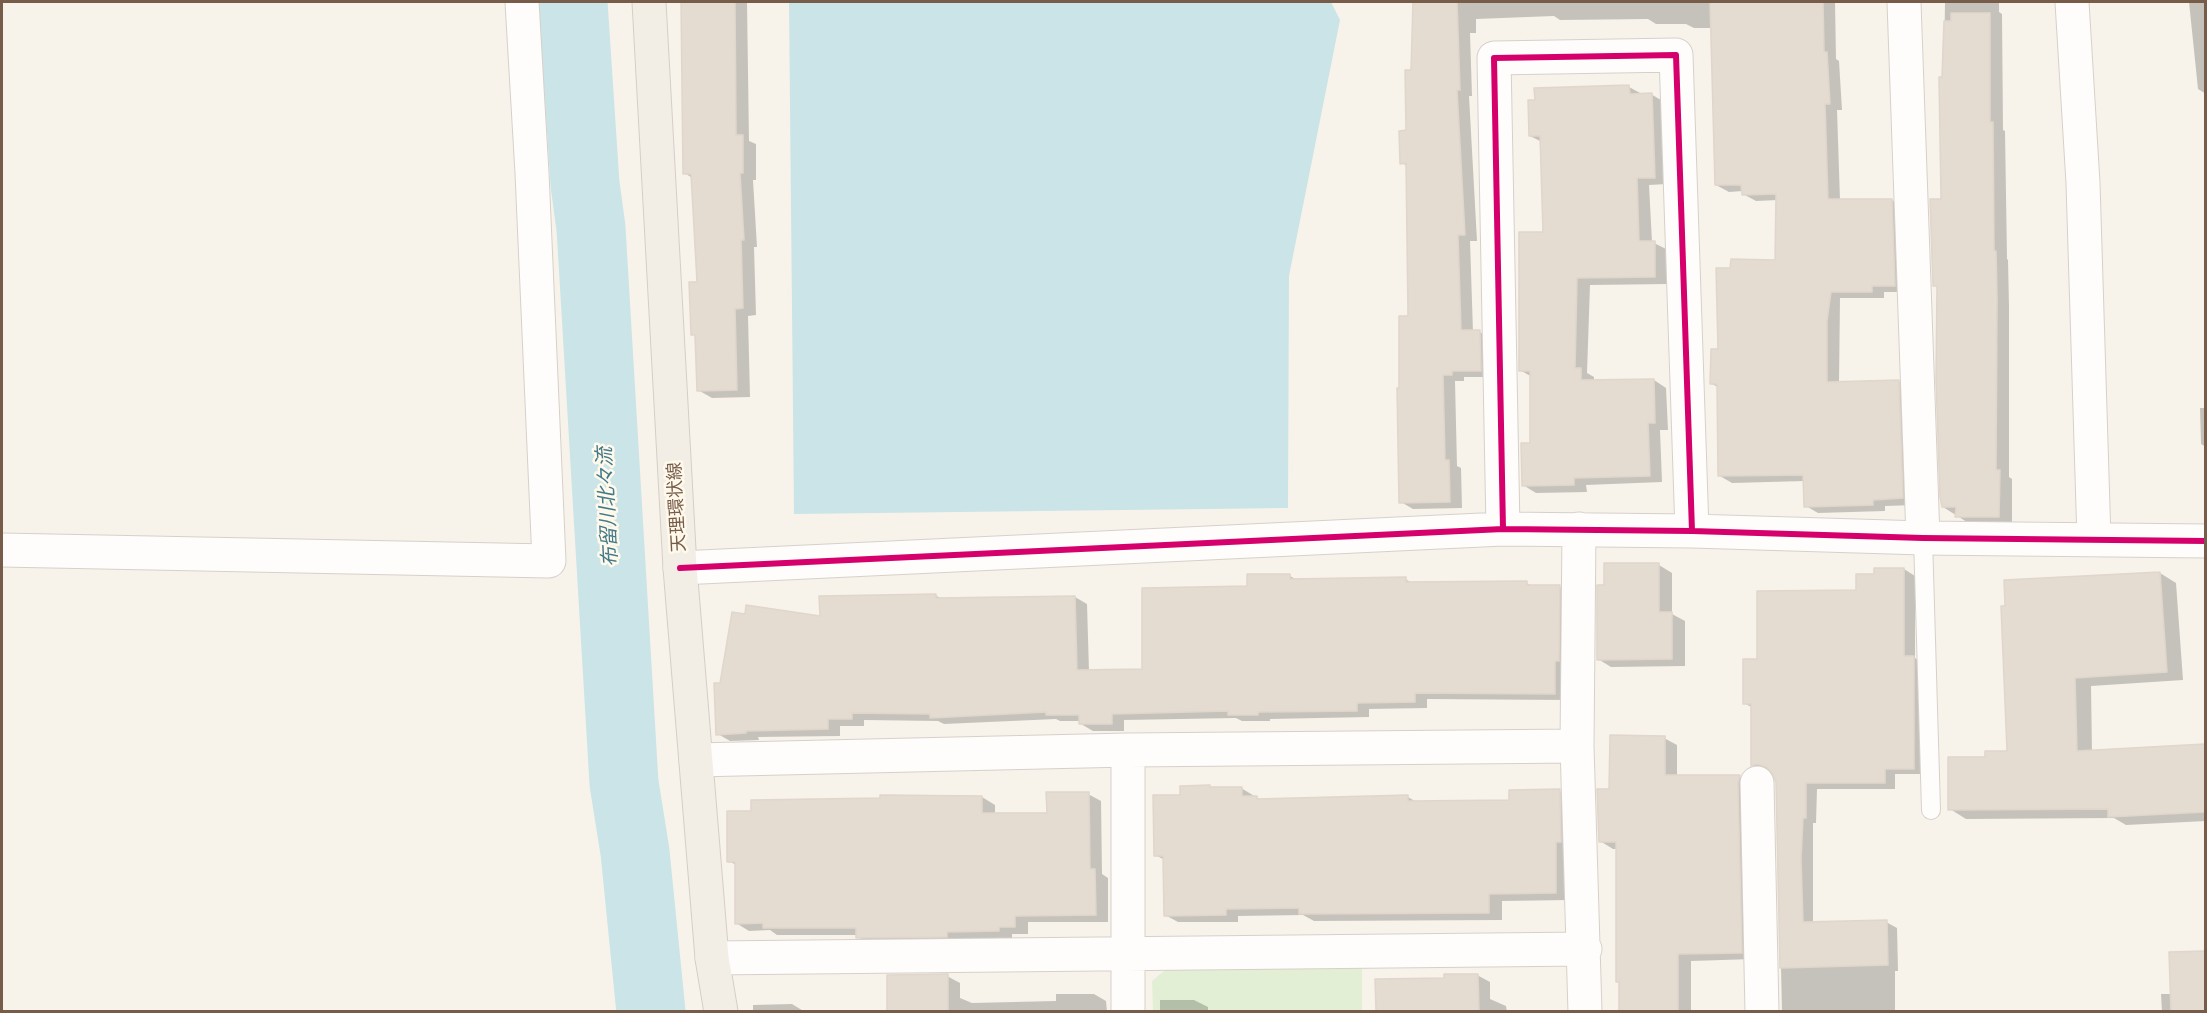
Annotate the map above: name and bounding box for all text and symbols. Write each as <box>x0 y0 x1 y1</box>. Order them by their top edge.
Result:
water label: 布留川北々流 <box>593 446 623 568</box>
street label: 天理環状線 <box>664 461 690 553</box>

